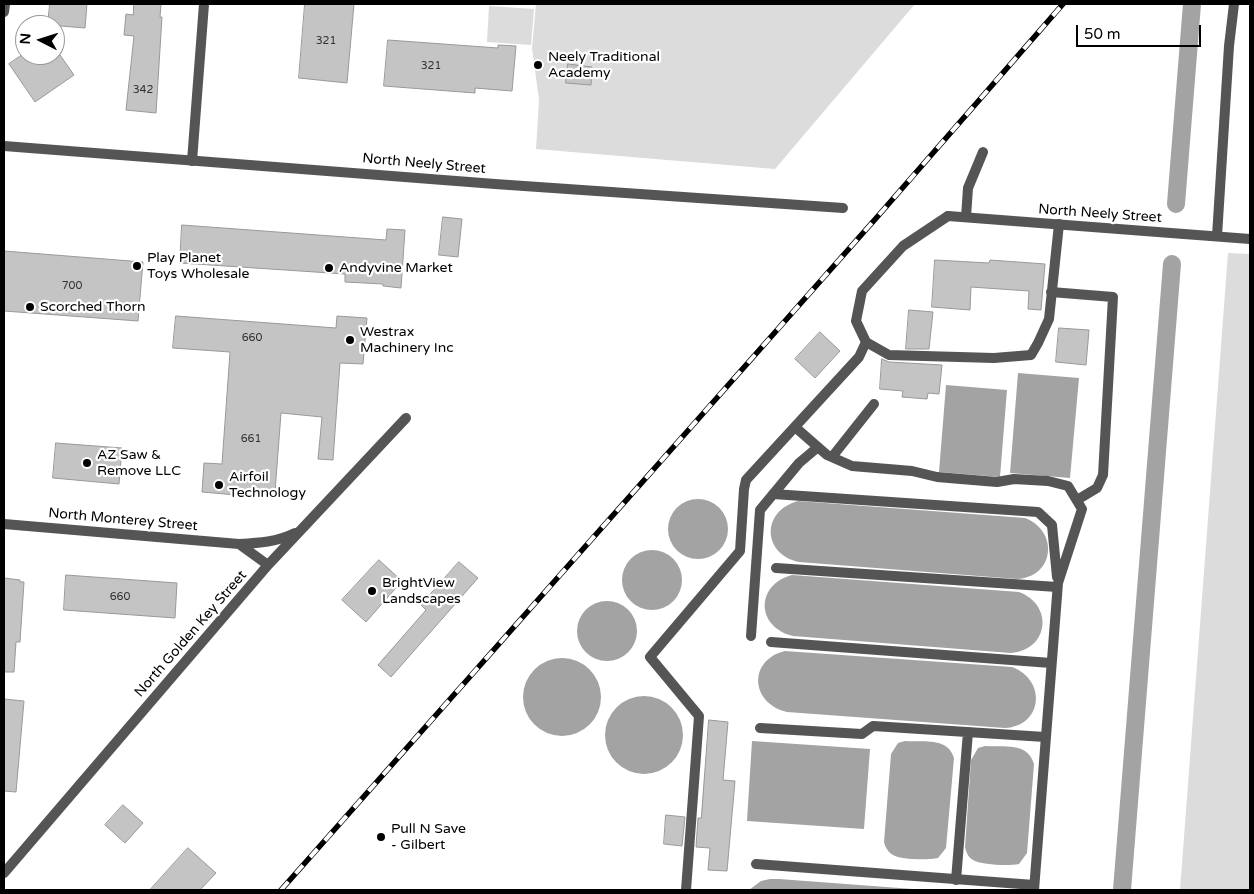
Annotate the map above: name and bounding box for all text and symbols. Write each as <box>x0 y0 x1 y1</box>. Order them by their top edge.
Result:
north arrow <box>15 15 65 65</box>
scale bar <box>1079 15 1204 47</box>
text: 50 m <box>1084 25 1121 43</box>
text: N <box>17 32 35 45</box>
house number: 321 <box>316 34 336 48</box>
place label: Neely Traditional Academy <box>548 49 660 82</box>
house number: 321 <box>421 59 441 73</box>
marker: Neely Traditional Academy <box>532 59 544 71</box>
house number: 342 <box>133 83 153 97</box>
street label: North Neely Street <box>362 150 486 178</box>
street label: North Neely Street <box>1038 201 1162 227</box>
place label: Play Planet Toys Wholesale <box>147 250 250 282</box>
marker: Play Planet Toys Wholesale <box>131 260 143 272</box>
place label: Andyvine Market <box>339 260 453 276</box>
marker: Andyvine Market <box>323 262 335 274</box>
house number: 700 <box>62 279 82 293</box>
place label: Scorched Thorn <box>40 299 145 315</box>
marker: Scorched Thorn <box>24 301 36 313</box>
place label: Westrax Machinery Inc <box>360 324 454 357</box>
house number: 660 <box>242 331 262 345</box>
marker: Westrax Machinery Inc <box>344 334 356 346</box>
house number: 661 <box>241 432 261 446</box>
place label: AZ Saw & Remove LLC <box>97 447 181 480</box>
marker: AZ Saw & Remove LLC <box>81 457 93 469</box>
place label: Airfoil Technology <box>229 469 306 502</box>
marker: Airfoil Technology <box>213 479 225 491</box>
street label: North Monterey Street <box>48 505 198 535</box>
street label: North Golden Key Street <box>131 567 251 701</box>
place label: BrightView Landscapes <box>382 575 461 608</box>
marker: BrightView Landscapes <box>366 585 378 597</box>
house number: 660 <box>110 590 130 604</box>
place label: Pull N Save - Gilbert <box>391 821 466 854</box>
marker: Pull N Save - Gilbert <box>375 831 387 843</box>

